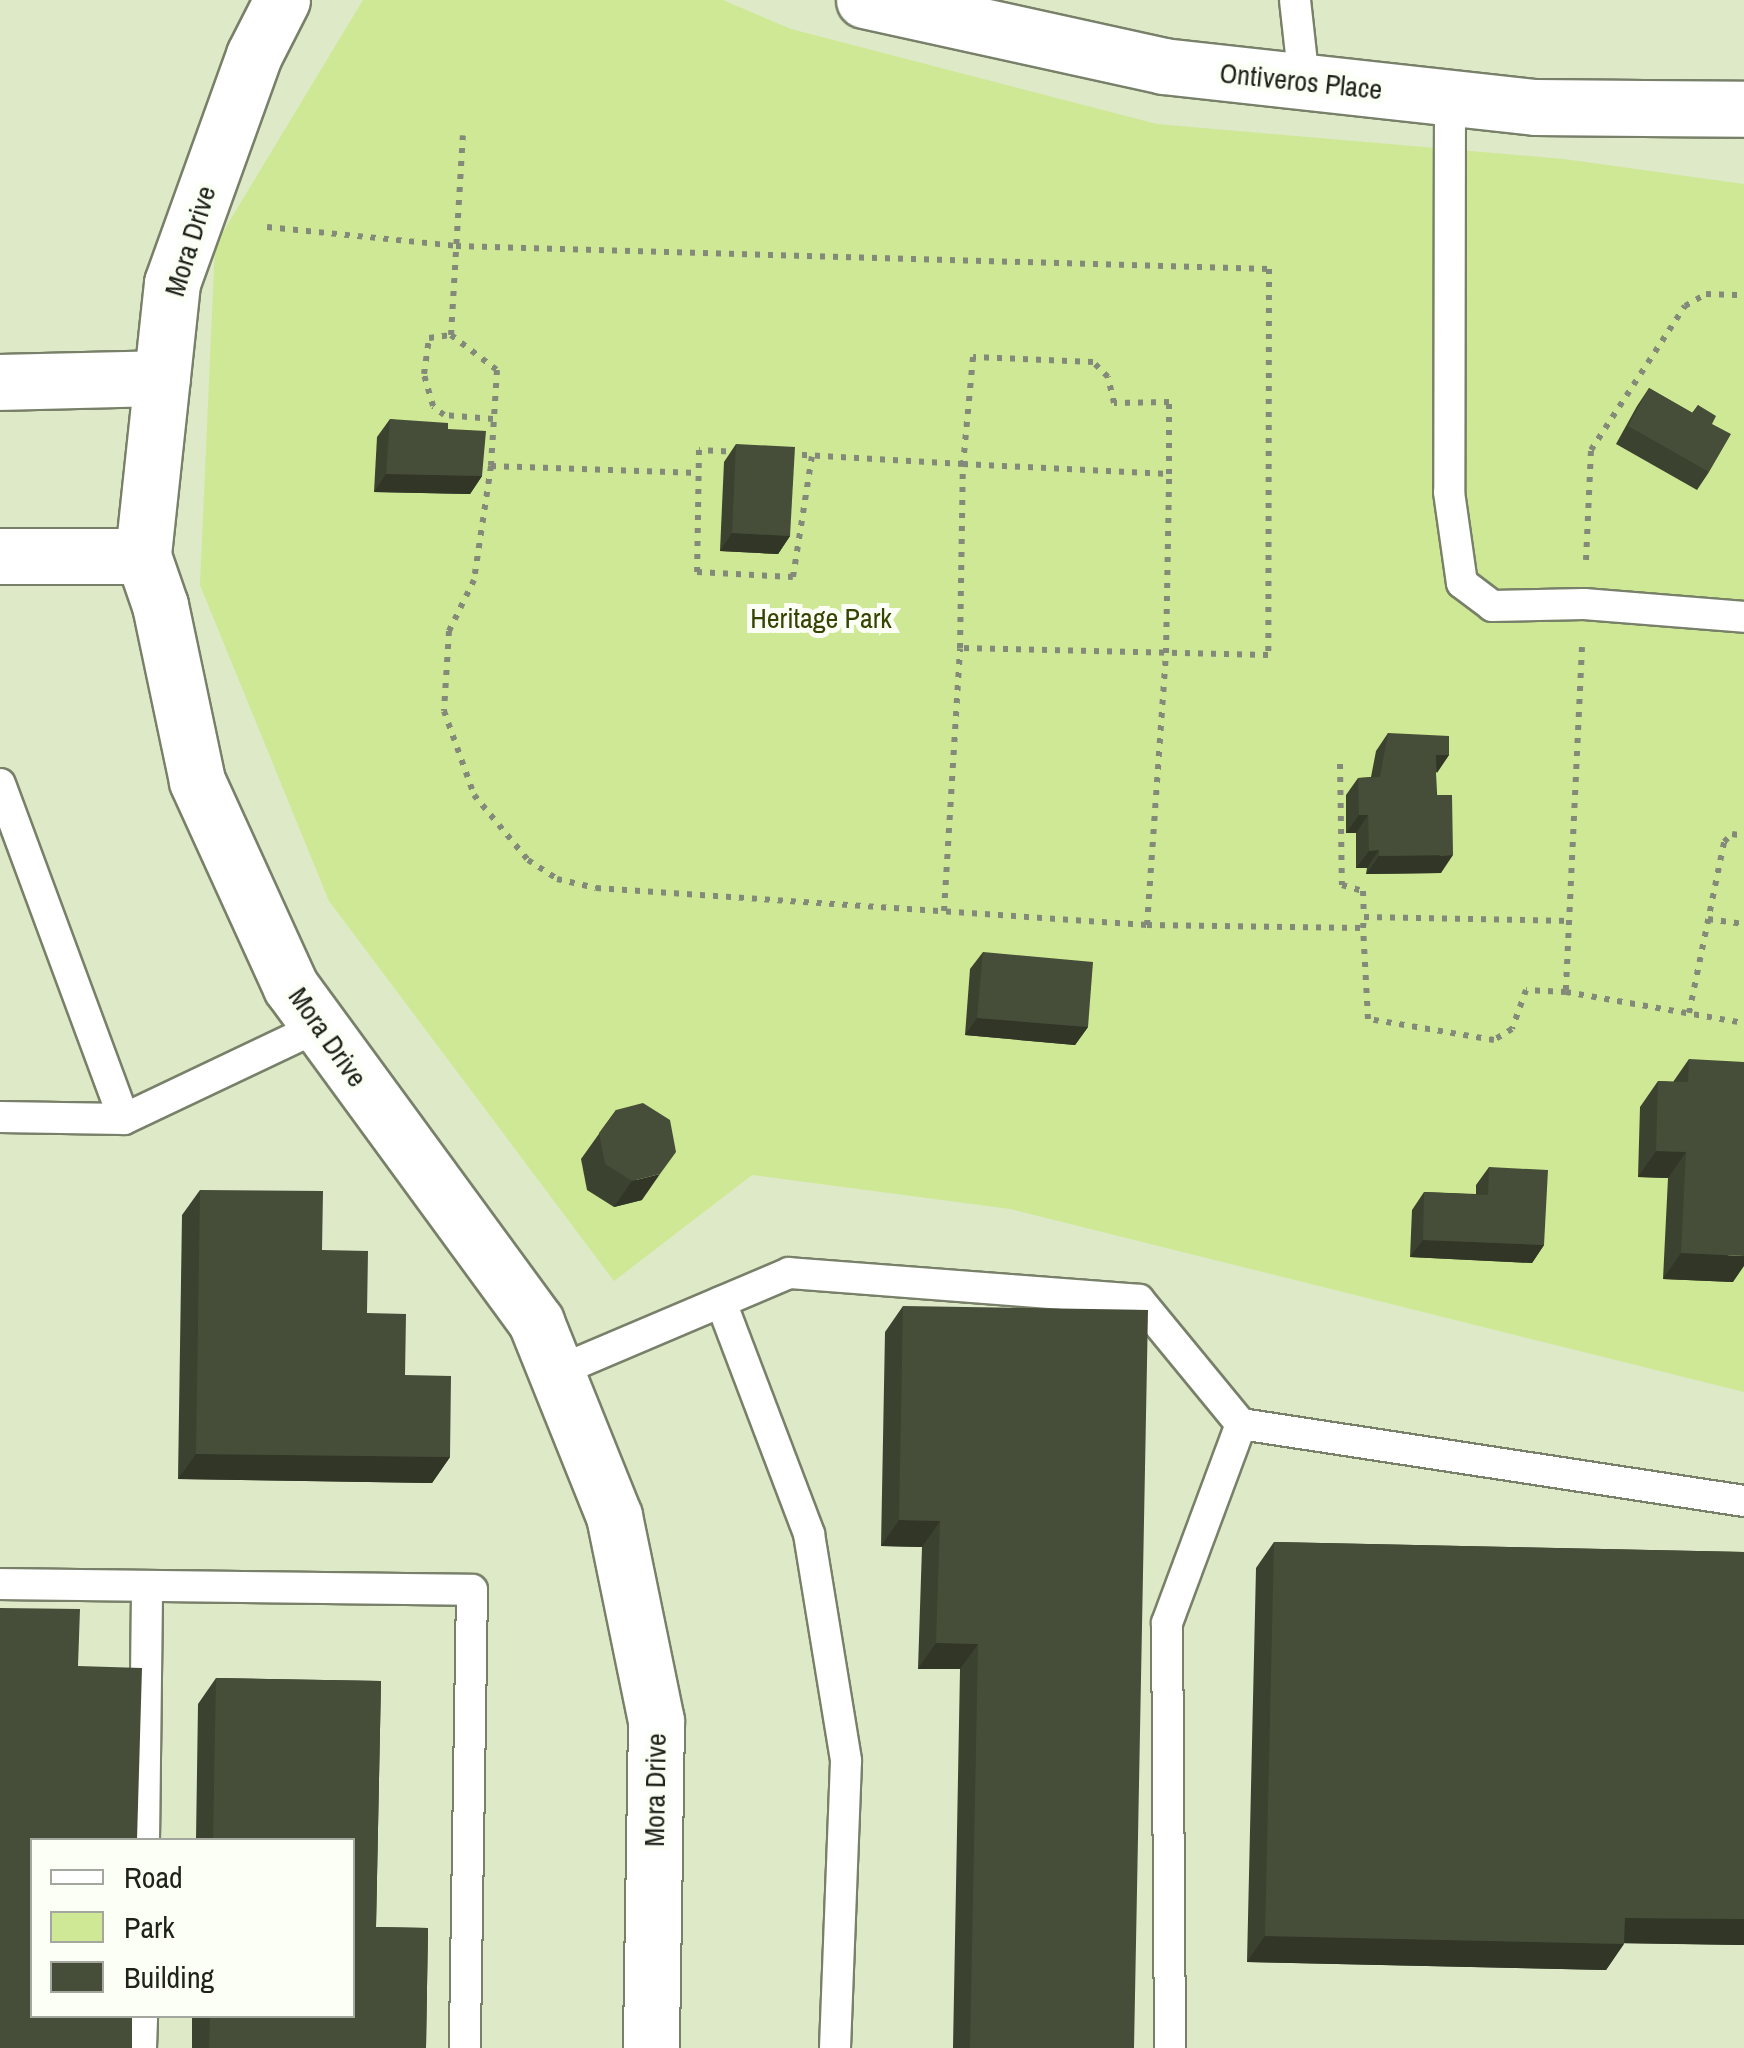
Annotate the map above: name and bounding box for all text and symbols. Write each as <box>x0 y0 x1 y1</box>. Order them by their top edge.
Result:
street label: Ontiveros Place <box>1218 56 1384 106</box>
street label: Mora Drive <box>157 182 223 300</box>
park label: Heritage Park <box>750 601 892 635</box>
street label: Mora Drive <box>282 981 374 1093</box>
street label: Mora Drive <box>637 1733 673 1847</box>
legend <box>30 1838 355 2018</box>
text: Road <box>124 1857 183 1897</box>
text: Park <box>124 1907 175 1947</box>
text: Building <box>124 1957 214 1997</box>

